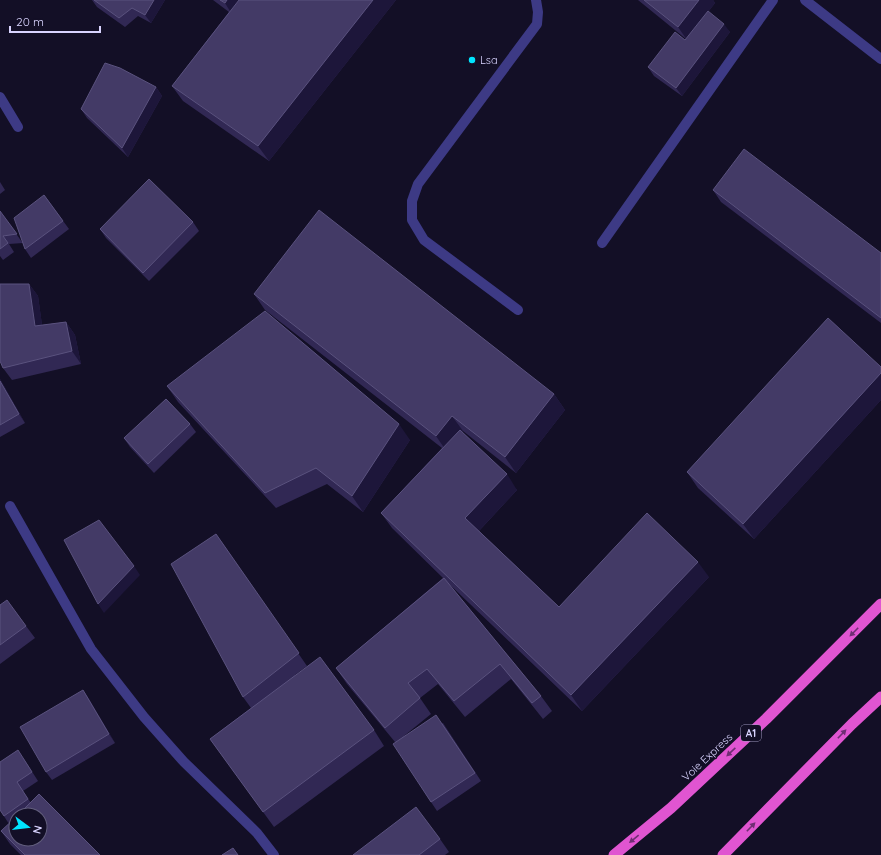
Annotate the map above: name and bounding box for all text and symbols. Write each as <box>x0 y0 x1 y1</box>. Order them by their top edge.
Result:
scale bar <box>10 8 100 34</box>
text: 20 m <box>16 14 44 29</box>
place label: Lsa <box>480 53 498 67</box>
marker: Lsa <box>467 55 477 65</box>
one-way arrow <box>849 627 858 637</box>
road number: A1 <box>741 725 761 741</box>
one-way arrow <box>837 729 847 739</box>
street label: Voie Express <box>679 730 735 784</box>
one-way arrow <box>726 748 736 757</box>
north arrow <box>8 807 48 847</box>
one-way arrow <box>746 822 756 832</box>
text: N <box>30 824 45 835</box>
one-way arrow <box>629 834 639 843</box>

